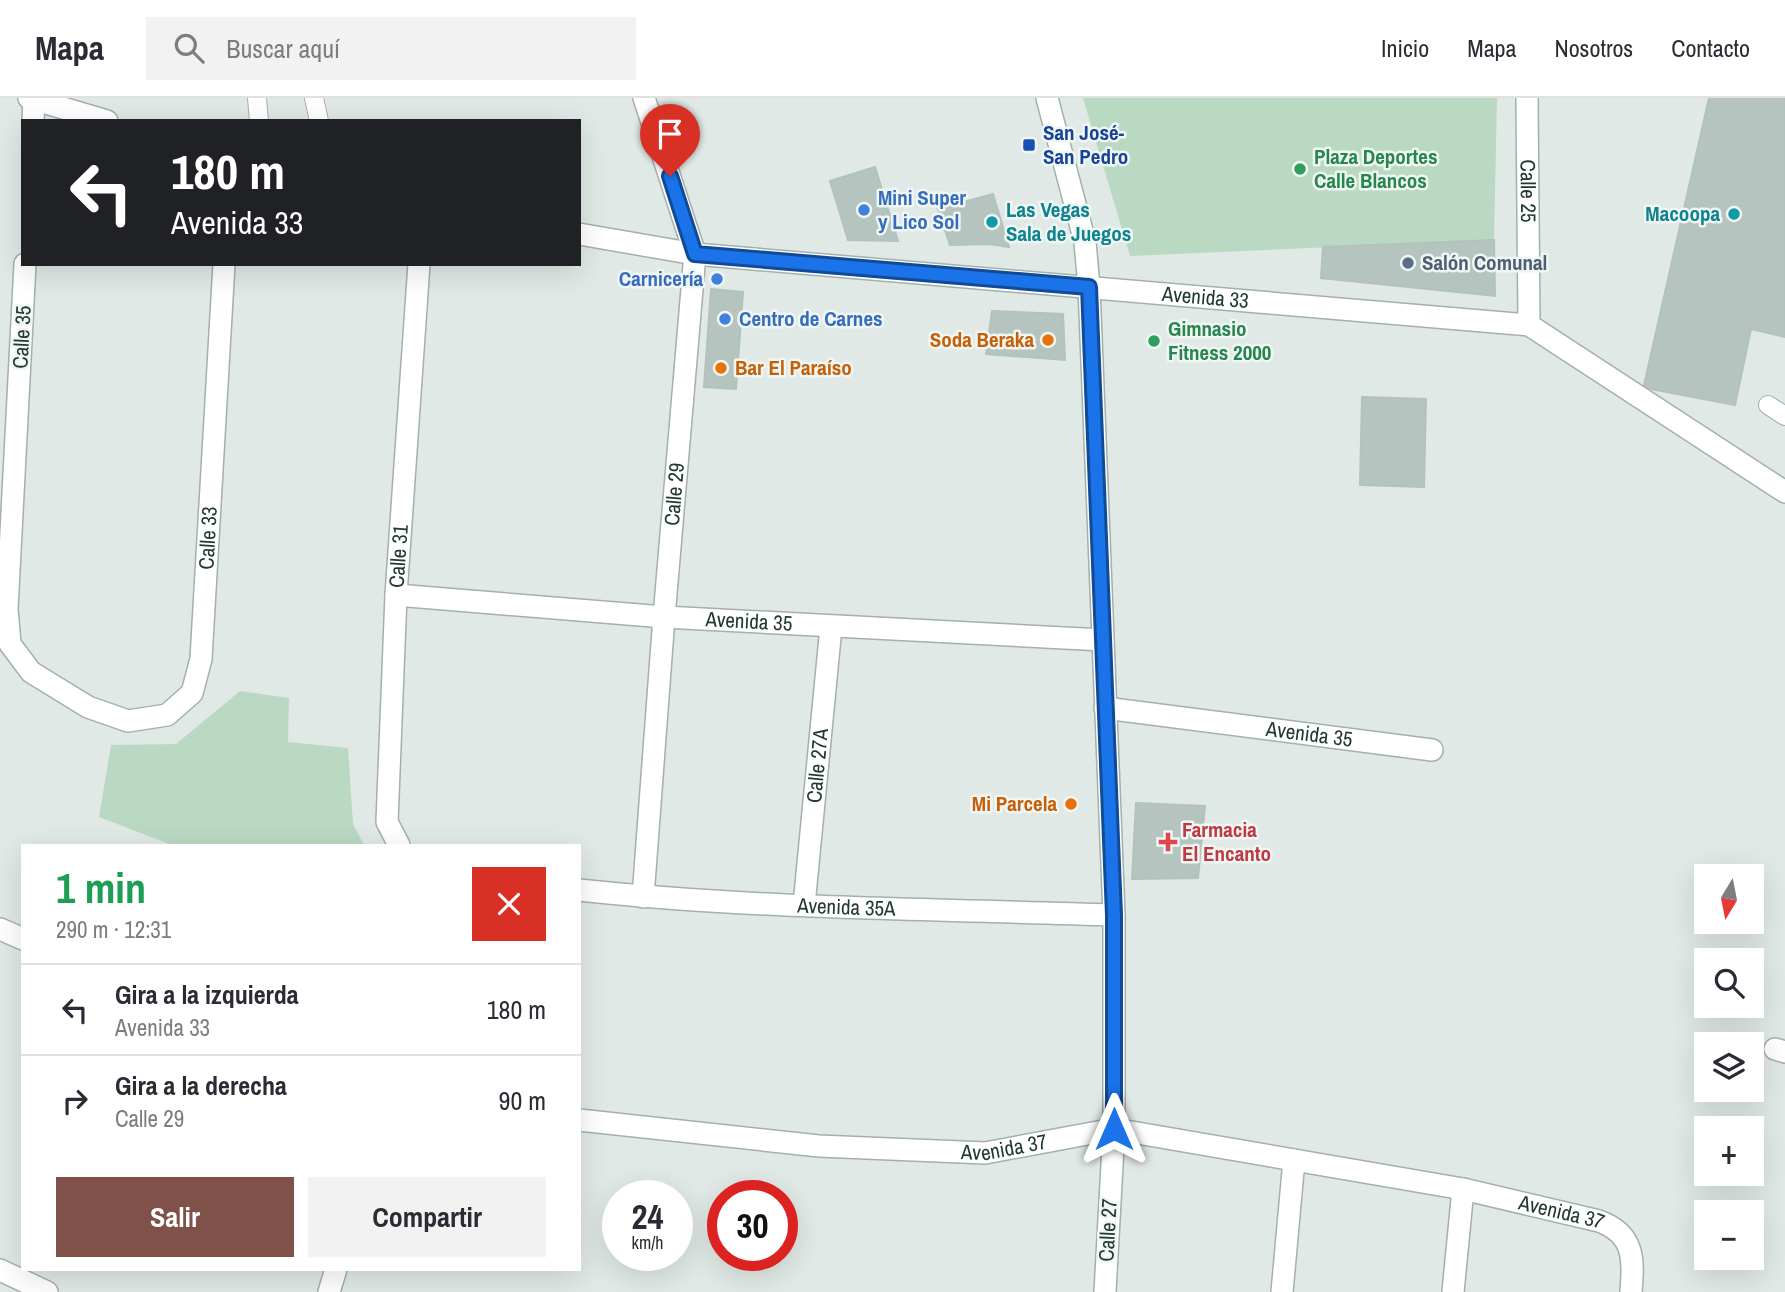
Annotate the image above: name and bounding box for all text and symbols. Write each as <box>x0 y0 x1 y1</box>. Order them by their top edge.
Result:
search box <box>146 17 636 80</box>
text: Mapa <box>35 26 104 70</box>
icon: search <box>170 29 208 67</box>
text: Buscar aquí <box>226 31 340 66</box>
text: Inicio <box>1381 32 1429 64</box>
text: Mapa <box>1467 32 1516 64</box>
text: Nosotros <box>1554 32 1633 64</box>
text: Contacto <box>1671 32 1750 64</box>
pin <box>640 104 700 176</box>
icon: arrive <box>651 115 689 153</box>
place label: San José- San Pedro <box>1043 118 1128 171</box>
marker: San José- San Pedro <box>1021 137 1037 153</box>
text: 180 m <box>171 138 285 204</box>
place label: Plaza Deportes Calle Blancos <box>1314 142 1437 195</box>
icon: left <box>56 147 147 238</box>
street label: Calle 25 <box>1514 159 1543 223</box>
marker: Plaza Deportes Calle Blancos <box>1292 161 1308 177</box>
place label: Mini Super y Lico Sol <box>878 183 966 236</box>
place label: Las Vegas Sala de Juegos <box>1006 195 1131 248</box>
place label: Macoopa <box>1645 199 1720 228</box>
text: Avenida 33 <box>171 201 303 244</box>
marker: Mini Super y Lico Sol <box>856 202 872 218</box>
marker: Macoopa <box>1726 206 1742 222</box>
marker: Las Vegas Sala de Juegos <box>984 214 1000 230</box>
place label: Salón Comunal <box>1422 248 1547 277</box>
marker: Salón Comunal <box>1400 255 1416 271</box>
place label: Carnicería <box>619 264 703 293</box>
marker: Carnicería <box>709 271 725 287</box>
street label: Avenida 33 <box>1160 279 1250 315</box>
place label: Centro de Carnes <box>739 304 883 333</box>
street label: Calle 35 <box>5 305 38 369</box>
marker: Centro de Carnes <box>717 311 733 327</box>
place label: Gimnasio Fitness 2000 <box>1168 314 1271 367</box>
place label: Soda Beraka <box>930 325 1034 354</box>
marker: Soda Beraka <box>1040 332 1056 348</box>
marker: Gimnasio Fitness 2000 <box>1146 333 1162 349</box>
place label: Bar El Paraíso <box>735 353 852 382</box>
marker: Bar El Paraíso <box>713 360 729 376</box>
street label: Calle 29 <box>657 461 691 527</box>
street label: Calle 33 <box>191 506 224 570</box>
street label: Calle 31 <box>382 523 415 589</box>
street label: Avenida 35 <box>704 604 793 638</box>
street label: Avenida 35 <box>1263 714 1354 754</box>
street label: Calle 27A <box>799 727 835 804</box>
place label: Mi Parcela <box>972 789 1057 818</box>
marker: Mi Parcela <box>1063 796 1079 812</box>
place label: Farmacia El Encanto <box>1182 815 1271 868</box>
marker: Farmacia El Encanto <box>1160 834 1176 850</box>
text: 1 min <box>56 860 146 916</box>
north arrow <box>1694 864 1764 934</box>
map controls <box>1694 864 1764 1270</box>
button: close <box>472 867 546 941</box>
street label: Avenida 35A <box>796 890 897 923</box>
text: 290 m · 12:31 <box>56 914 171 945</box>
button: search <box>1694 948 1764 1018</box>
text: Gira a la izquierda <box>115 977 299 1012</box>
icon: left <box>56 991 94 1029</box>
text: 180 m <box>487 992 546 1027</box>
text: Avenida 33 <box>115 1012 210 1043</box>
button: layers <box>1694 1032 1764 1102</box>
text: Gira a la derecha <box>115 1068 287 1103</box>
icon: right <box>56 1082 94 1120</box>
text: 90 m <box>499 1083 546 1118</box>
position arrow <box>1077 1092 1151 1166</box>
text: Calle 29 <box>115 1103 184 1134</box>
button: + <box>1694 1116 1764 1186</box>
street label: Avenida 37 <box>959 1127 1049 1168</box>
button: Salir <box>56 1177 294 1257</box>
button: Compartir <box>308 1177 546 1257</box>
speed limit sign: 30 <box>707 1180 798 1271</box>
street label: Avenida 37 <box>1515 1187 1609 1236</box>
text: 24 <box>632 1193 663 1240</box>
street label: Calle 27 <box>1091 1198 1124 1262</box>
button: − <box>1694 1200 1764 1270</box>
text: km/h <box>632 1230 664 1255</box>

